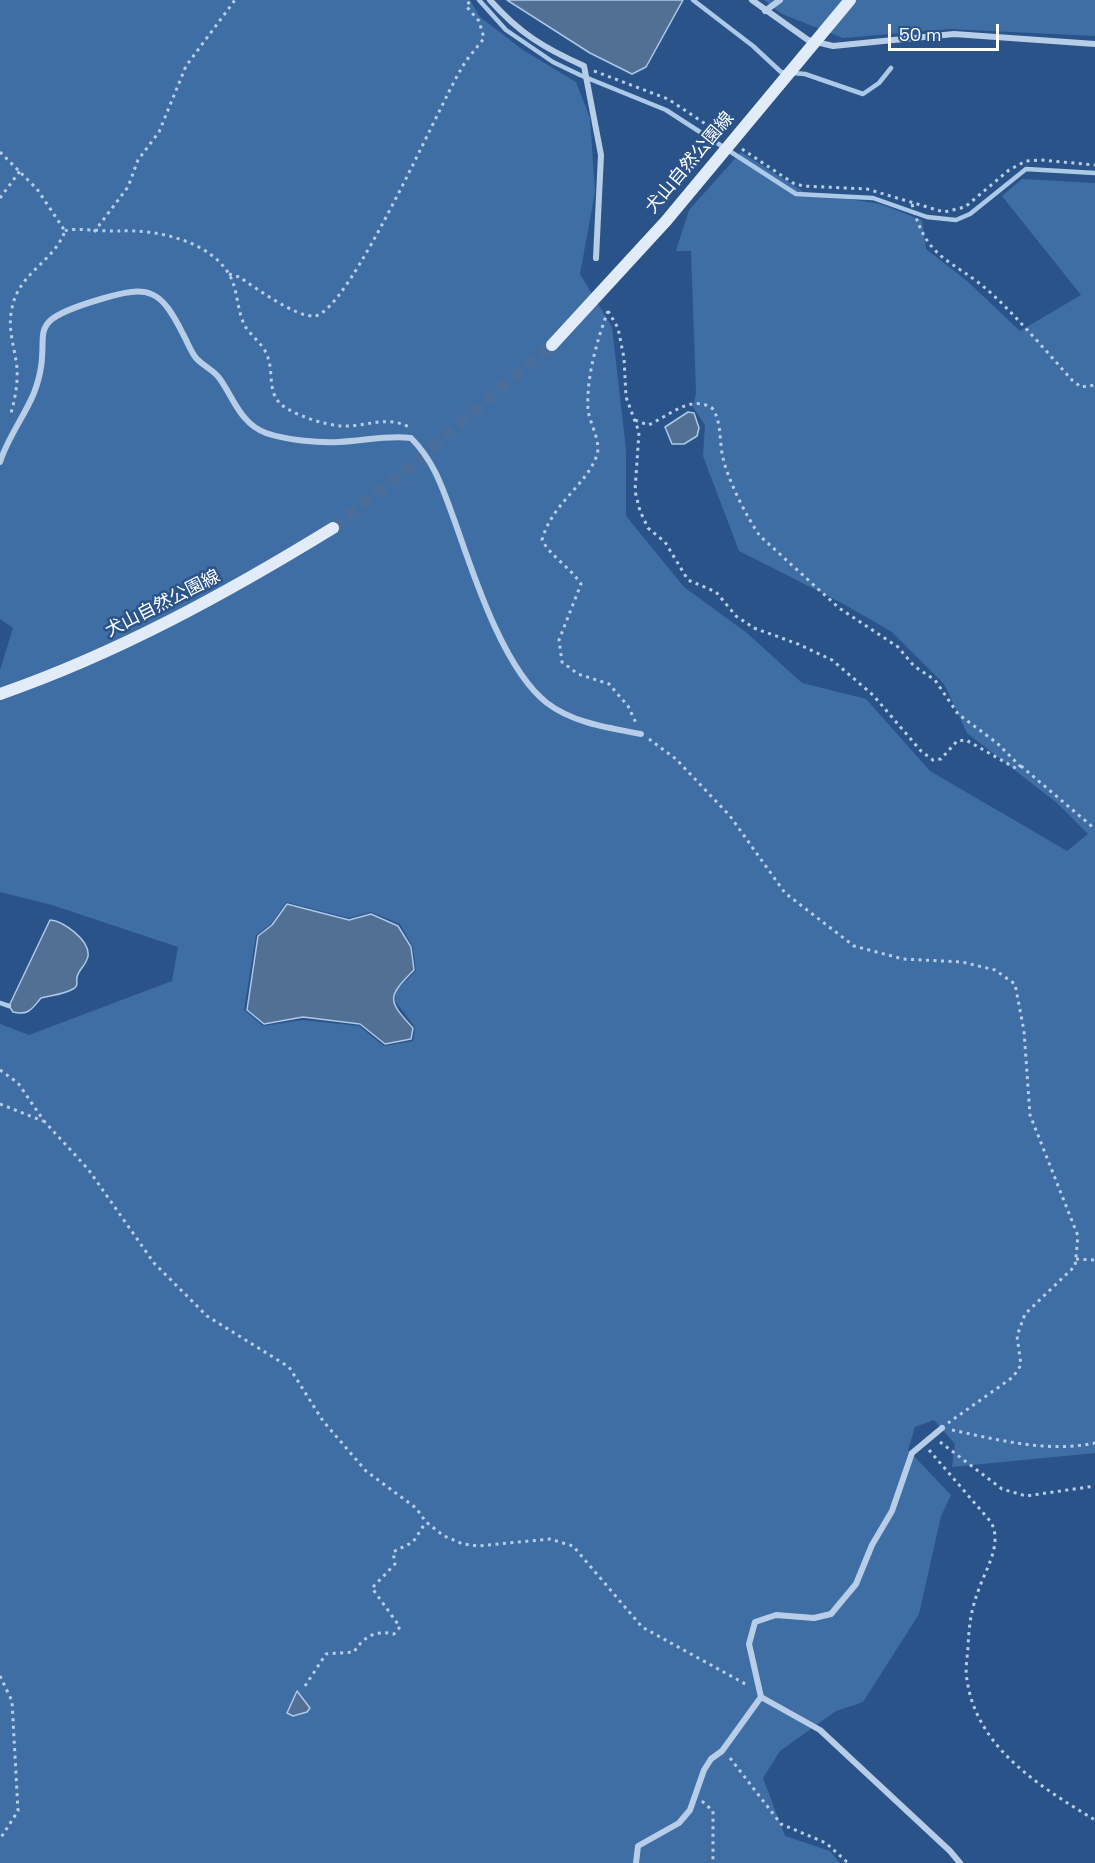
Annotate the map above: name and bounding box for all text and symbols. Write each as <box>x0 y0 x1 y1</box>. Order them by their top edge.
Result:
scale bar <box>891 12 1002 50</box>
text: 50 m <box>899 23 941 46</box>
street label: 犬山自然公園線 <box>641 108 739 218</box>
street label: 犬山自然公園線 <box>102 566 224 642</box>

